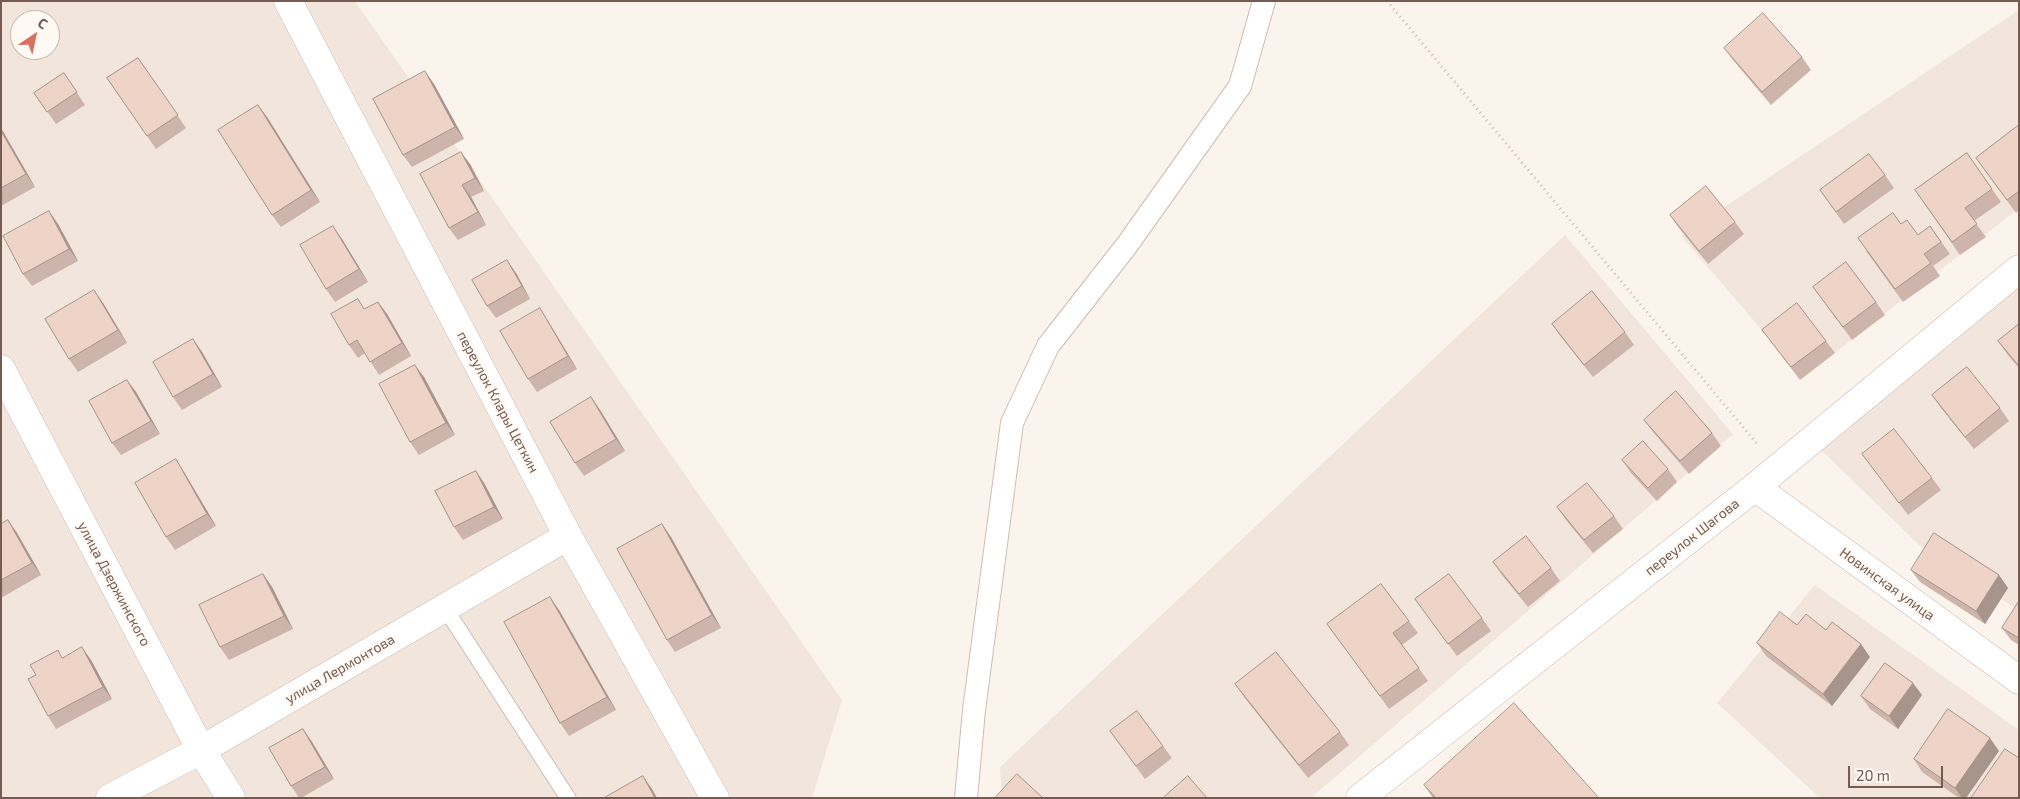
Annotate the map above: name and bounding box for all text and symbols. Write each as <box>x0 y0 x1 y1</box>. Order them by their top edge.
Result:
north arrow <box>10 10 60 60</box>
text: С <box>35 14 51 32</box>
street label: переулок Клары Цеткин <box>454 328 542 476</box>
street label: переулок Шагова <box>1641 495 1743 579</box>
street label: улица Дзержинского <box>74 519 154 649</box>
street label: Новинская улица <box>1836 544 1938 624</box>
street label: улица Лермонтова <box>282 631 398 707</box>
scale bar <box>1850 756 1945 788</box>
text: 20 m <box>1856 766 1890 784</box>

